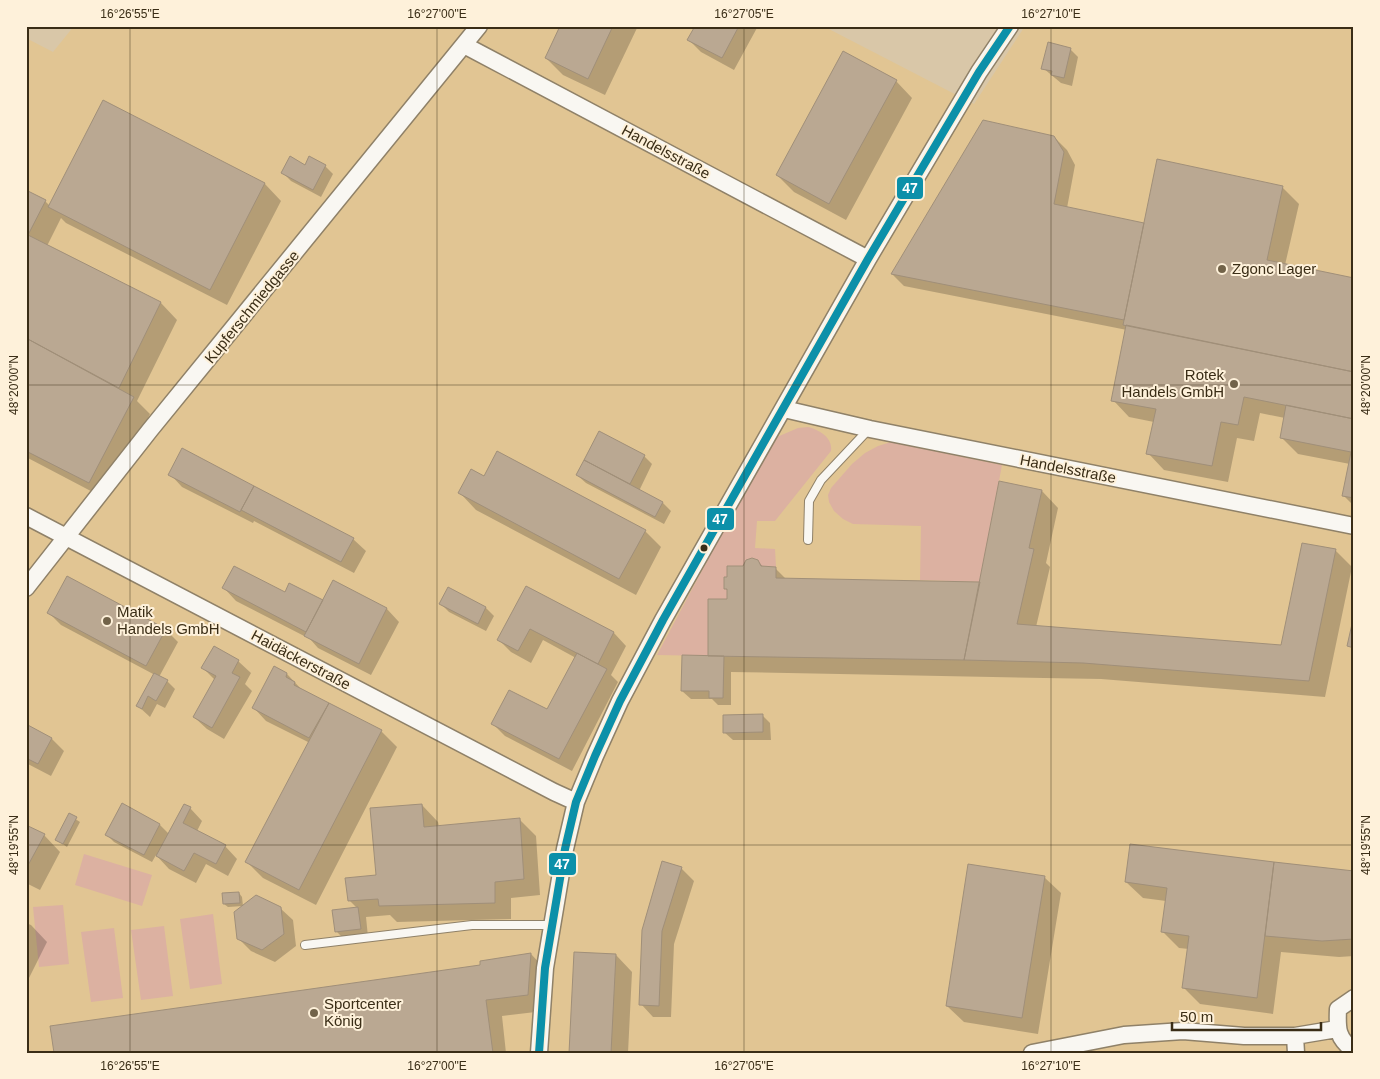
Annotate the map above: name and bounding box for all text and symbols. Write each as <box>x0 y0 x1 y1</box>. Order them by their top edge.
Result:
text: 16°26'55"E <box>100 7 160 21</box>
text: 16°27'00"E <box>407 7 467 21</box>
text: 16°27'05"E <box>714 7 774 21</box>
text: 16°27'10"E <box>1021 7 1081 21</box>
street label: Handelsstraße <box>619 121 713 182</box>
line badge: 47 <box>896 176 924 200</box>
text: 47 <box>902 180 918 196</box>
street label: Kupferschmiedgasse <box>201 247 302 366</box>
place label: Zgonc Lager <box>1232 260 1316 277</box>
marker: Zgonc Lager <box>1216 263 1228 275</box>
text: 48°20'00"N <box>7 355 21 415</box>
text: 48°20'00"N <box>1359 355 1373 415</box>
place label: Rotek Handels GmbH <box>1121 366 1224 400</box>
marker: Rotek Handels GmbH <box>1228 378 1240 390</box>
street label: Handelsstraße <box>1019 451 1118 486</box>
line badge: 47 <box>706 507 735 531</box>
text: 47 <box>712 511 728 527</box>
unlabelled marker <box>699 543 709 553</box>
place label: Matik Handels GmbH <box>117 603 220 637</box>
marker: Matik Handels GmbH <box>101 615 113 627</box>
street label: Haidäckerstraße <box>249 626 354 693</box>
text: 48°19'55"N <box>7 815 21 875</box>
text: 48°19'55"N <box>1359 815 1373 875</box>
line badge: 47 <box>548 852 577 876</box>
text: 47 <box>554 856 570 872</box>
place label: Sportcenter König <box>324 995 402 1029</box>
scale bar <box>1172 999 1321 1031</box>
marker: Sportcenter König <box>308 1007 320 1019</box>
text: 50 m <box>1180 1008 1213 1025</box>
text: 16°26'55"E <box>100 1059 160 1073</box>
text: 16°27'00"E <box>407 1059 467 1073</box>
text: 16°27'05"E <box>714 1059 774 1073</box>
text: 16°27'10"E <box>1021 1059 1081 1073</box>

